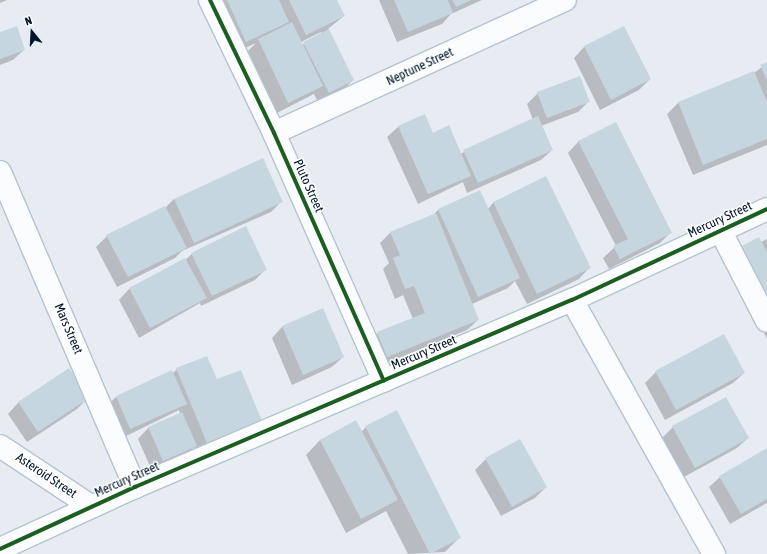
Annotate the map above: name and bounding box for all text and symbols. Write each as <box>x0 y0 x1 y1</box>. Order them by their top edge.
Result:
north arrow <box>12 12 52 52</box>
text: N <box>23 14 33 27</box>
street label: Neptune Street <box>384 45 456 89</box>
street label: Pluto Street <box>289 157 327 215</box>
street label: Mercury Street <box>685 198 755 242</box>
street label: Mars Street <box>50 301 86 357</box>
street label: Mercury Street <box>389 332 459 374</box>
street label: Asteroid Street <box>13 450 79 502</box>
street label: Mercury Street <box>92 459 162 501</box>

